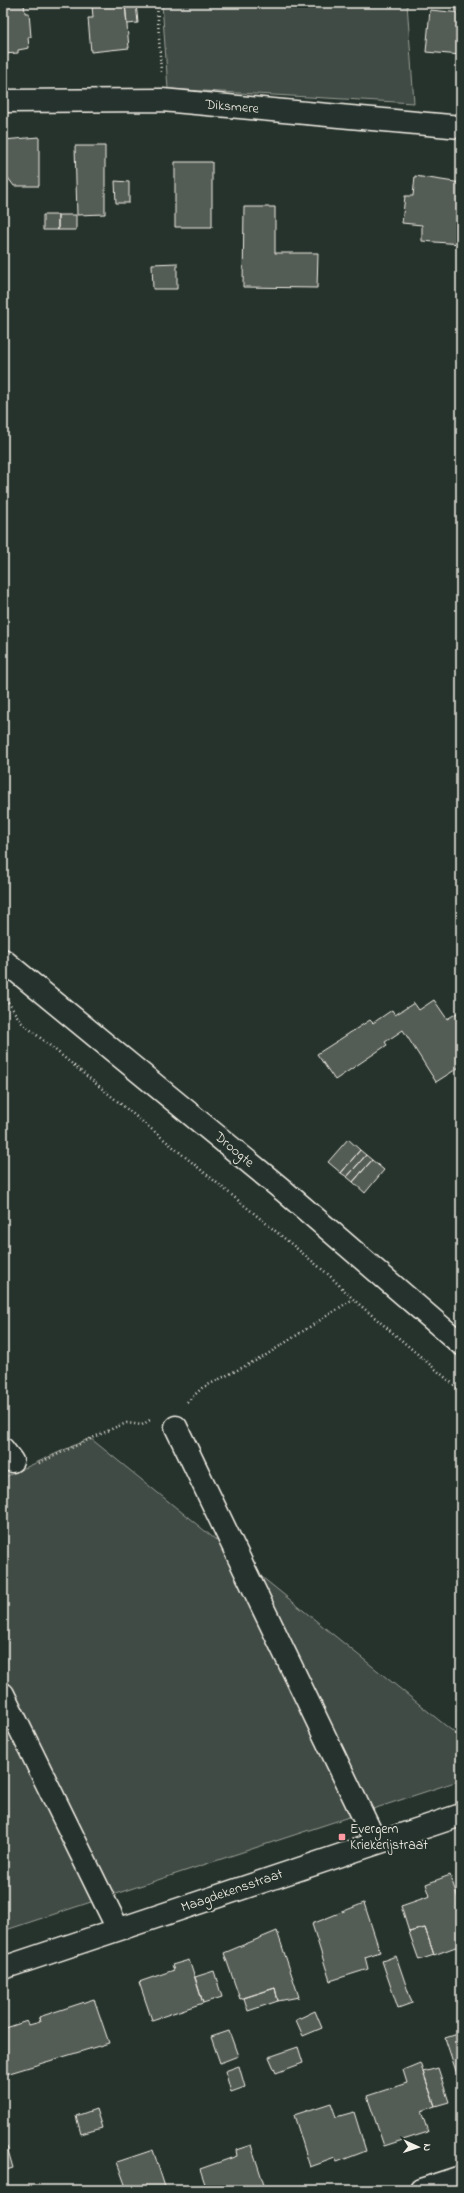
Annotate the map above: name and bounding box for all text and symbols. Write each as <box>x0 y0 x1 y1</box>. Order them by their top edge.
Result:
street label: Diksmere <box>203 94 260 120</box>
street label: Droogte <box>208 1126 259 1174</box>
place label: Evergem Kriekerijstraat <box>350 1819 428 1856</box>
marker: Evergem Kriekerijstraat <box>337 1832 347 1842</box>
street label: Maagdekensstraat <box>178 1864 286 1919</box>
north arrow <box>398 2127 438 2167</box>
text: N <box>419 2143 435 2152</box>

